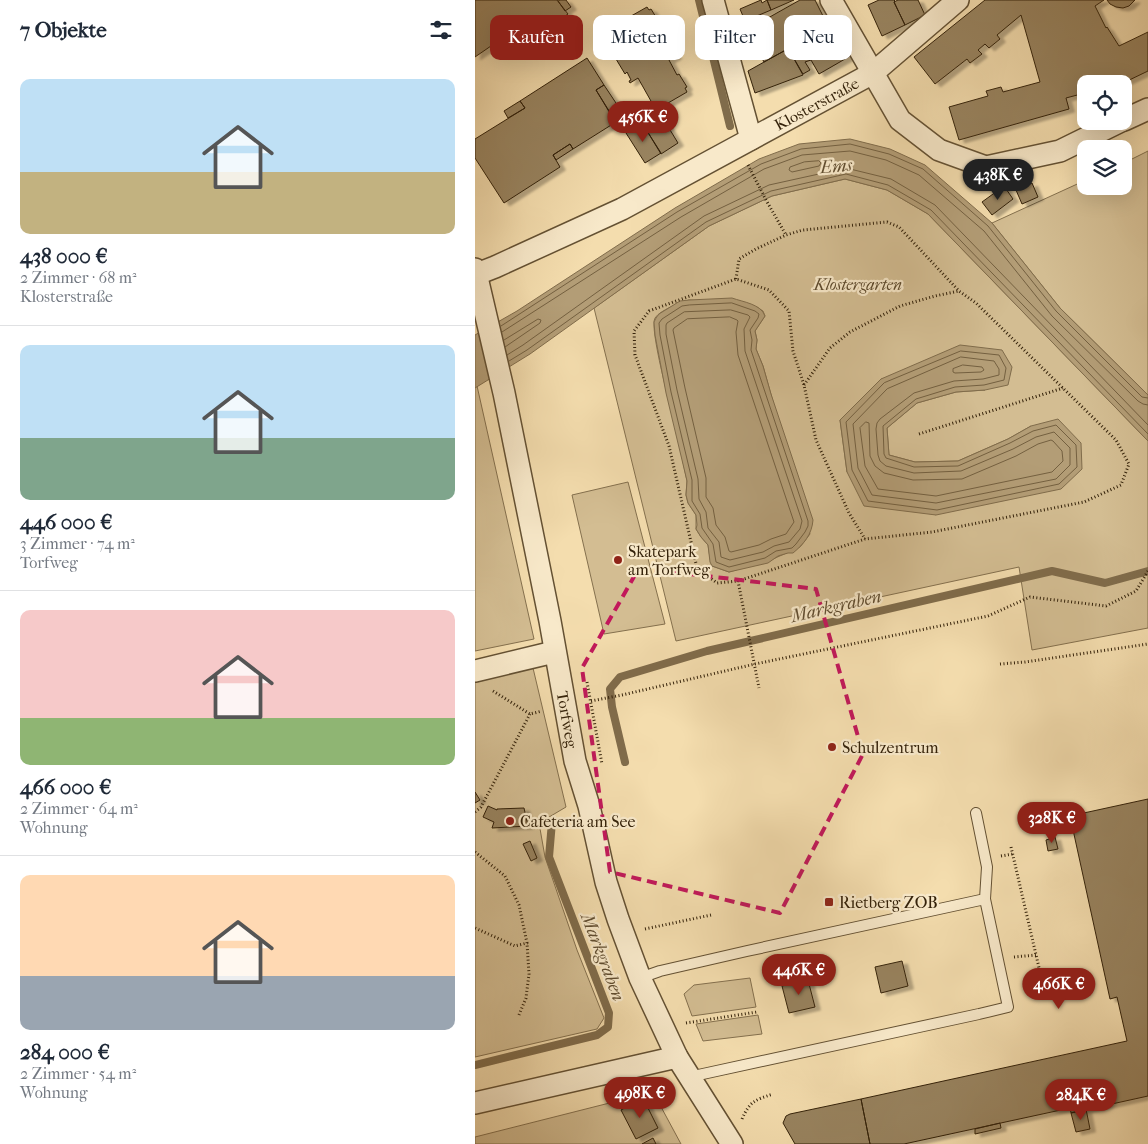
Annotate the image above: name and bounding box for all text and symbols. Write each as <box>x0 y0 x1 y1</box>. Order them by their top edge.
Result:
chip: Kaufen <box>490 15 583 60</box>
chip: Mieten <box>593 15 685 60</box>
chip: Filter <box>695 15 774 60</box>
chip: Neu <box>784 15 852 60</box>
icon: filters <box>427 16 455 44</box>
text: 7 Objekte <box>20 18 107 42</box>
street label: Klosterstraße <box>771 74 862 135</box>
map controls <box>1077 75 1132 195</box>
button: locate <box>1077 75 1132 130</box>
pin: 456K € <box>602 100 684 143</box>
text: 456K € <box>618 107 668 126</box>
icon: home <box>193 112 283 202</box>
button: layers <box>1077 140 1132 195</box>
water label: Ems <box>818 155 853 178</box>
pin: 438K € <box>957 158 1039 201</box>
text: 438K € <box>974 165 1022 184</box>
text: 438 000 € <box>20 244 108 268</box>
text: 2 Zimmer · 68 m² <box>20 268 137 287</box>
park label: Klostergarten <box>813 275 902 294</box>
text: Klosterstraße <box>20 287 113 306</box>
icon: home <box>193 377 283 467</box>
text: 446 000 € <box>20 510 113 534</box>
text: 3 Zimmer · 74 m² <box>20 534 135 553</box>
place label: Skatepark am Torfweg <box>628 542 710 579</box>
text: Torfweg <box>20 553 78 572</box>
marker: Skatepark am Torfweg <box>612 554 624 566</box>
water label: Markgraben <box>787 586 883 628</box>
icon: home <box>193 642 283 732</box>
street label: Torfweg <box>553 690 582 750</box>
place label: Schulzentrum <box>842 738 939 757</box>
marker: Schulzentrum <box>826 741 838 753</box>
text: 466 000 € <box>20 775 111 799</box>
text: 2 Zimmer · 64 m² <box>20 799 138 818</box>
pin: 328K € <box>1011 802 1093 844</box>
text: 328K € <box>1028 808 1076 827</box>
place label: Cafeteria am See <box>520 812 635 831</box>
marker: Cafeteria am See <box>504 815 516 827</box>
text: Wohnung <box>20 818 88 837</box>
place label: Rietberg ZOB <box>839 893 938 912</box>
marker: Rietberg ZOB <box>823 896 835 908</box>
icon: home <box>193 907 283 997</box>
water label: Markgraben <box>575 908 629 1004</box>
pin: 446K € <box>758 954 840 996</box>
text: 446K € <box>773 960 825 979</box>
pin: 466K € <box>1018 968 1100 1010</box>
text: 466K € <box>1033 974 1085 993</box>
text: 284 000 € <box>20 1040 110 1064</box>
text: 2 Zimmer · 54 m² <box>20 1064 136 1083</box>
pin: 498K € <box>599 1076 681 1119</box>
pin: 284K € <box>1040 1078 1122 1121</box>
text: Wohnung <box>20 1083 88 1102</box>
text: 498K € <box>615 1083 665 1102</box>
text: 284K € <box>1056 1085 1106 1104</box>

